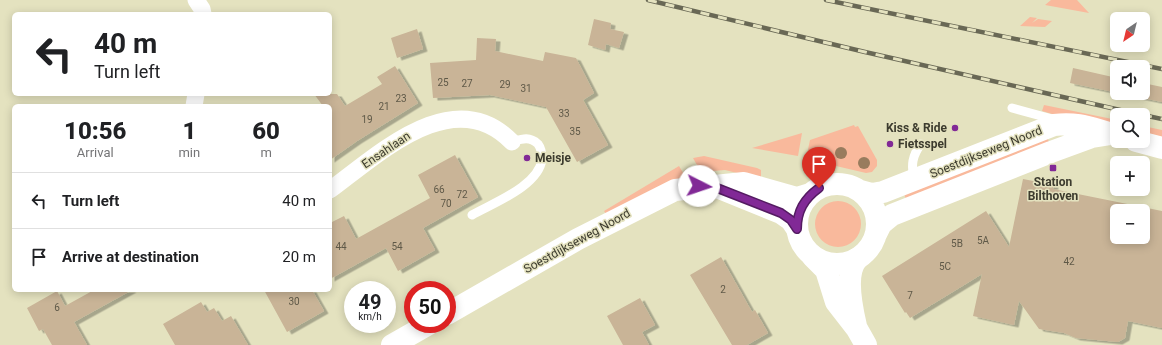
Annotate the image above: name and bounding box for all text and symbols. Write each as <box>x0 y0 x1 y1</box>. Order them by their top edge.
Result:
north arrow <box>1110 12 1150 52</box>
map controls <box>1110 12 1150 244</box>
text: 40 m <box>94 27 157 60</box>
icon: left <box>28 28 80 80</box>
button: sound <box>1110 60 1150 100</box>
text: Turn left <box>94 61 160 82</box>
house number: 25 <box>437 77 449 88</box>
house number: 27 <box>461 78 473 89</box>
house number: 29 <box>499 79 511 90</box>
house number: 31 <box>520 83 532 94</box>
house number: 23 <box>395 93 407 104</box>
house number: 21 <box>378 101 390 112</box>
house number: 33 <box>558 108 570 119</box>
button: search <box>1110 108 1150 148</box>
house number: 19 <box>361 114 373 125</box>
text: 10:56 <box>64 117 126 145</box>
text: 1 <box>182 117 196 145</box>
text: 60 <box>252 117 280 145</box>
place label: Kiss & Ride <box>886 121 948 135</box>
street label: Soestdijkseweg Noord <box>928 123 1044 181</box>
marker: Kiss & Ride <box>950 123 960 133</box>
house number: 35 <box>569 126 581 137</box>
street label: Ensahlaan <box>359 129 413 171</box>
place label: Fietsspel <box>898 137 947 151</box>
marker: Fietsspel <box>885 139 895 149</box>
text: Arrival <box>77 145 114 160</box>
text: min <box>178 145 200 160</box>
text: m <box>260 145 272 160</box>
pin <box>802 147 836 188</box>
place label: Meisje <box>535 151 571 165</box>
marker: Meisje <box>522 153 532 163</box>
icon: arrive <box>808 153 830 175</box>
button: + <box>1110 156 1150 196</box>
marker: Station Bilthoven <box>1048 163 1058 173</box>
position arrow <box>678 165 720 207</box>
place label: Station Bilthoven <box>1028 175 1079 203</box>
house number: 66 <box>433 184 445 195</box>
house number: 72 <box>456 189 468 200</box>
icon: left <box>28 190 50 212</box>
text: Turn left <box>62 192 119 210</box>
text: 40 m <box>282 192 316 210</box>
house number: 70 <box>440 198 452 209</box>
button: − <box>1110 204 1150 244</box>
street label: Soestdijkseweg Noord <box>521 206 633 276</box>
house number: 5A <box>977 235 990 246</box>
house number: 5B <box>951 238 963 249</box>
house number: 44 <box>335 241 347 252</box>
house number: 54 <box>391 241 403 252</box>
icon: arrive <box>28 246 50 268</box>
text: Arrive at destination <box>62 248 199 266</box>
text: 20 m <box>282 248 316 266</box>
house number: 42 <box>1063 256 1075 267</box>
house number: 5C <box>939 261 952 272</box>
speed limit sign: 50 <box>404 281 456 333</box>
house number: 2 <box>720 284 726 295</box>
text: 49 <box>359 290 381 314</box>
house number: 7 <box>907 290 913 301</box>
house number: 30 <box>288 296 300 307</box>
house number: 6 <box>54 302 60 313</box>
text: km/h <box>358 311 382 322</box>

